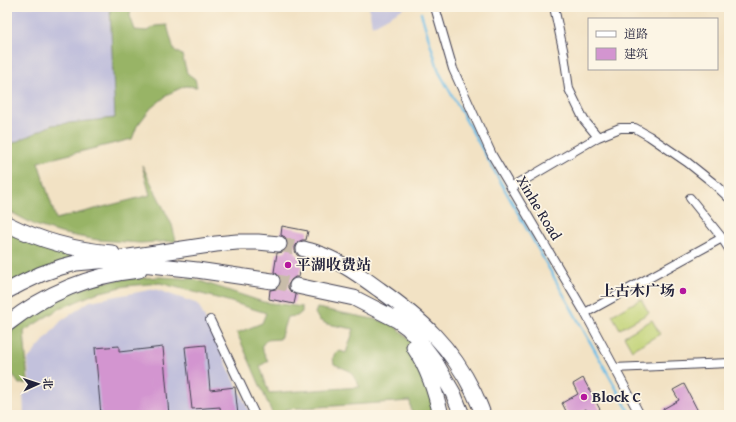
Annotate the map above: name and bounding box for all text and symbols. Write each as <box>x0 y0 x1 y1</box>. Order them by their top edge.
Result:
legend <box>588 18 718 70</box>
text: 道路 <box>624 25 648 42</box>
text: 建筑 <box>624 45 648 62</box>
street label: Xinhe Road <box>512 171 567 244</box>
place label: 平湖收费站 <box>296 254 371 275</box>
marker: 平湖收费站 <box>283 260 293 270</box>
place label: 上古木广场 <box>600 280 675 301</box>
marker: 上古木广场 <box>678 286 688 296</box>
north arrow <box>18 364 58 404</box>
text: 北 <box>40 378 56 389</box>
place label: Block C <box>592 386 641 407</box>
marker: Block C <box>579 392 589 402</box>

